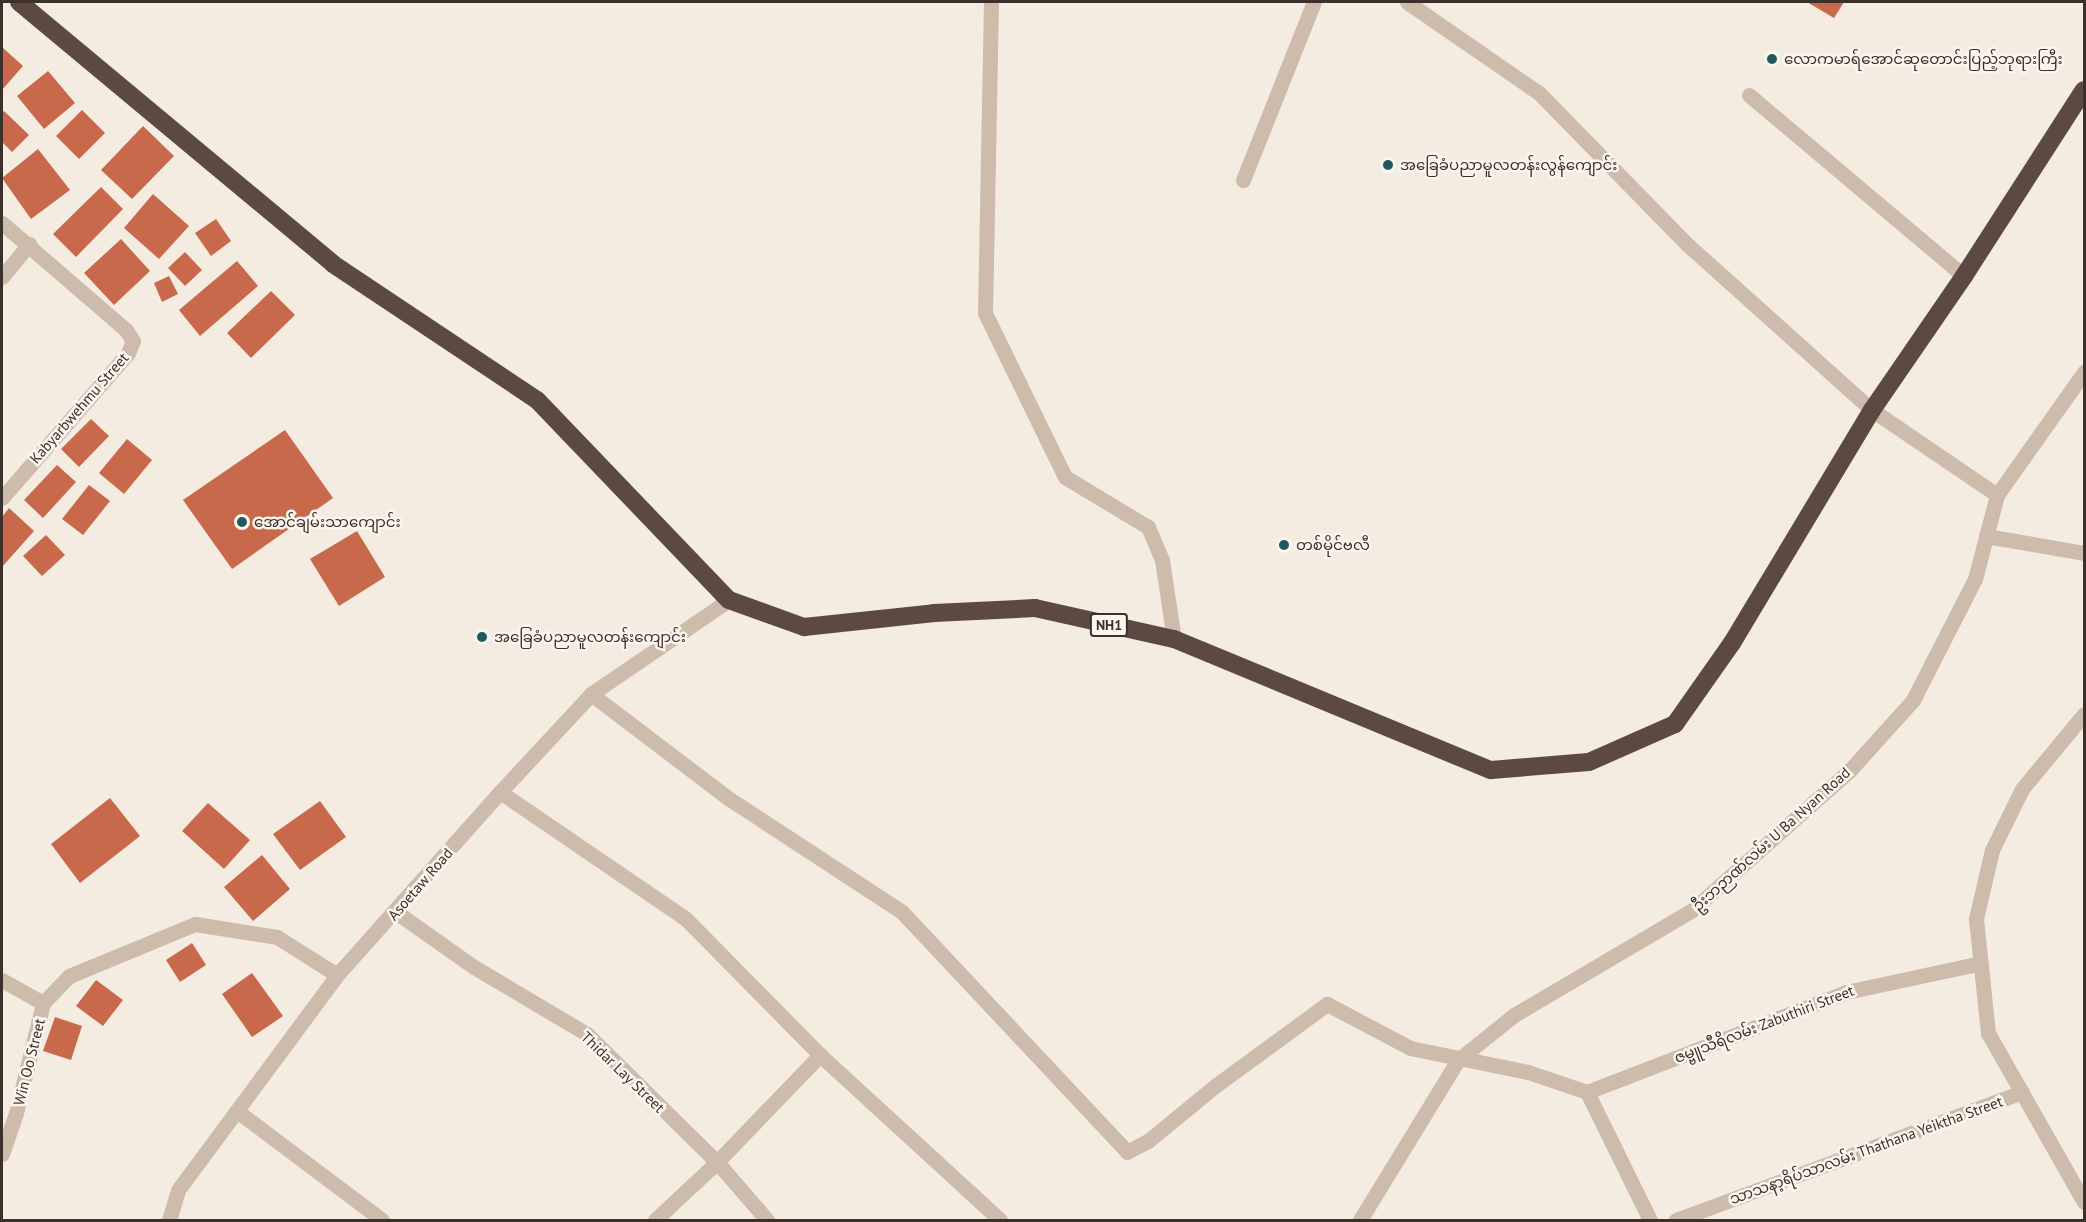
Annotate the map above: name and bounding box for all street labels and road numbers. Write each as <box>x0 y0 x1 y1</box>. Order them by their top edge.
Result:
street label: Kabyarbwehmu Street <box>26 349 132 467</box>
road number: NH1 <box>1090 614 1128 636</box>
street label: ဦးဘဉာဏ်လမ်း U Ba Nyan Road <box>1688 763 1854 915</box>
street label: Asoetaw Road <box>384 844 456 924</box>
street label: ဇမ္ဗူသီရိလမ်း Zabuthiri Street <box>1672 981 1856 1067</box>
street label: Win Oo Street <box>9 1017 49 1107</box>
street label: Thidar Lay Street <box>577 1028 669 1116</box>
street label: သာသနာ့ရိပ်သာလမ်း Thathana Yeiktha Street <box>1727 1092 2005 1208</box>

